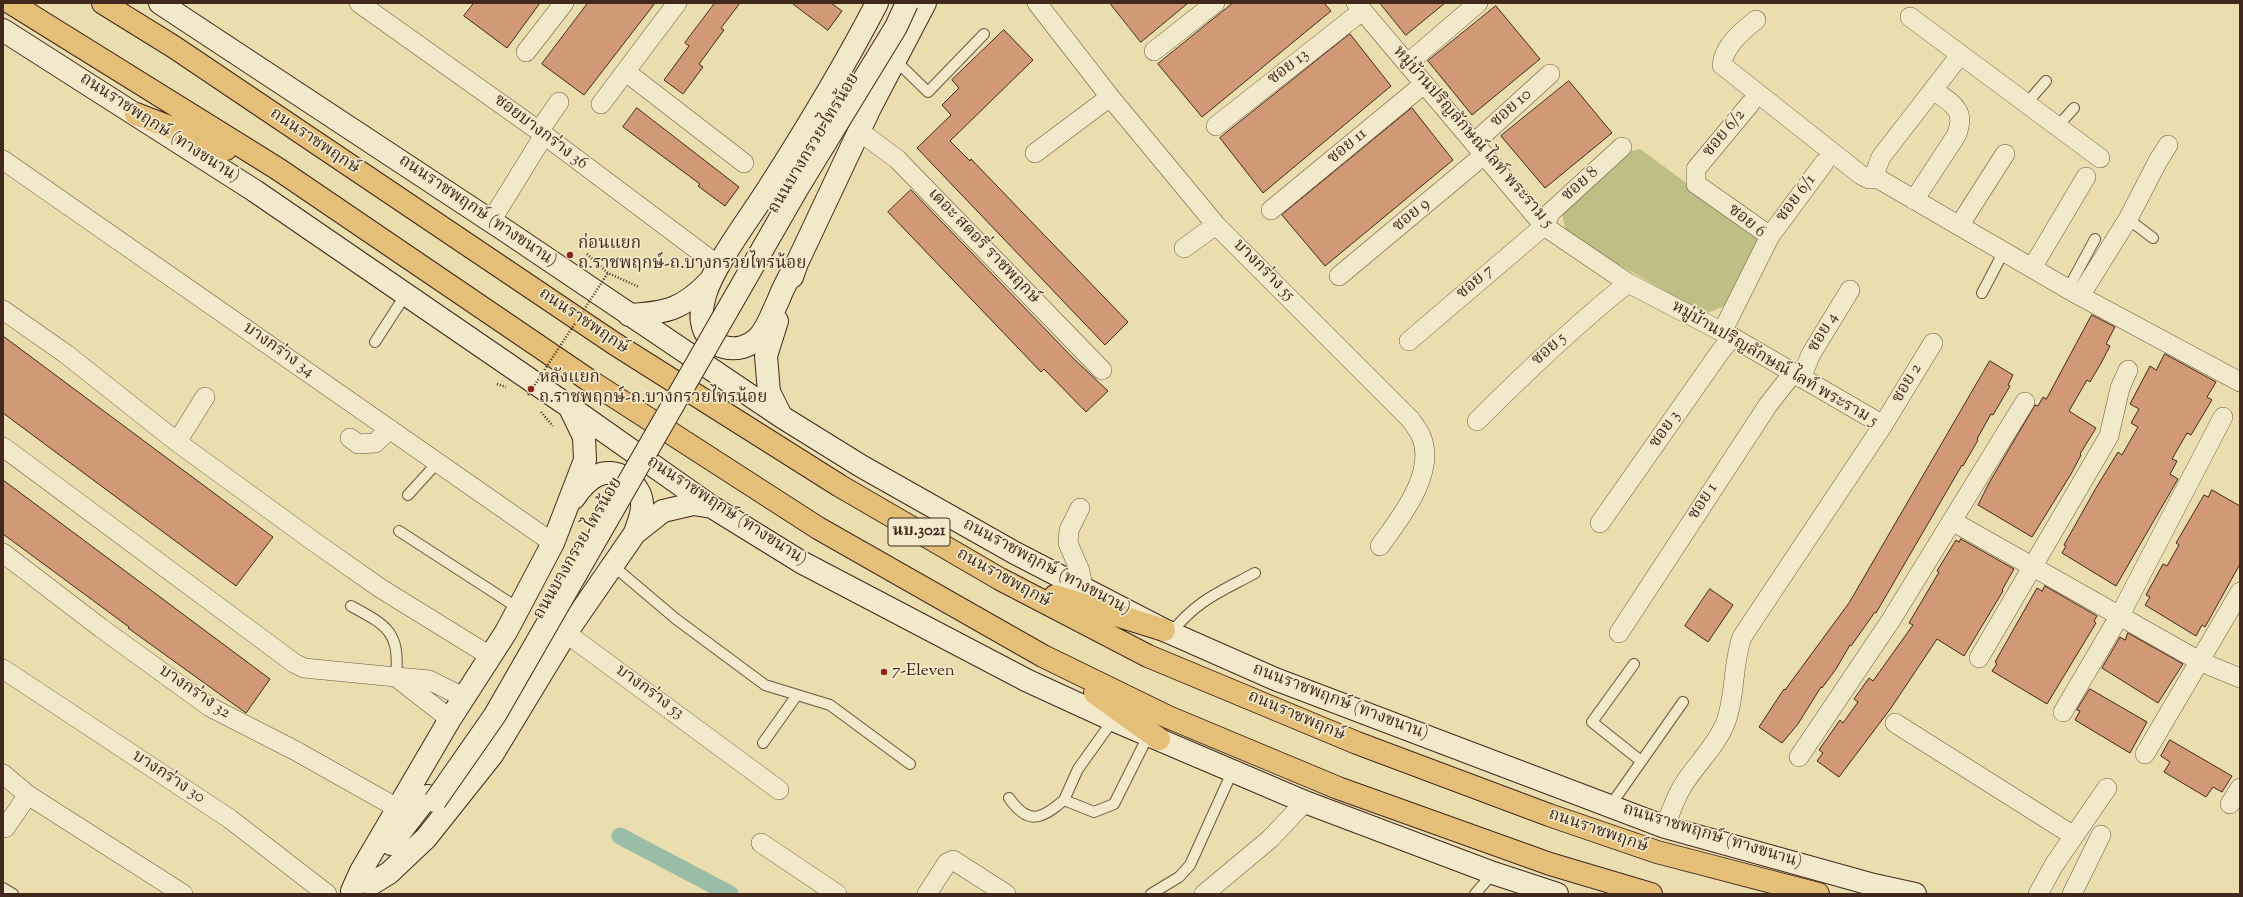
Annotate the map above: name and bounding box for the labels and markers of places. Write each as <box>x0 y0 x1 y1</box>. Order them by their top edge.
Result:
place label: ก่อนแยก ถ.ราชพฤกษ์-ถ.บางกรวยไทรน้อย <box>578 235 806 275</box>
marker: ก่อนแยก ถ.ราชพฤกษ์-ถ.บางกรวยไทรน้อย <box>565 250 575 260</box>
place label: หลังแยก ถ.ราชพฤกษ์-ถ.บางกรวยไทรน้อย <box>539 369 767 409</box>
marker: หลังแยก ถ.ราชพฤกษ์-ถ.บางกรวยไทรน้อย <box>526 384 536 394</box>
place label: 7-Eleven <box>892 662 955 682</box>
marker: 7-Eleven <box>879 667 889 677</box>

